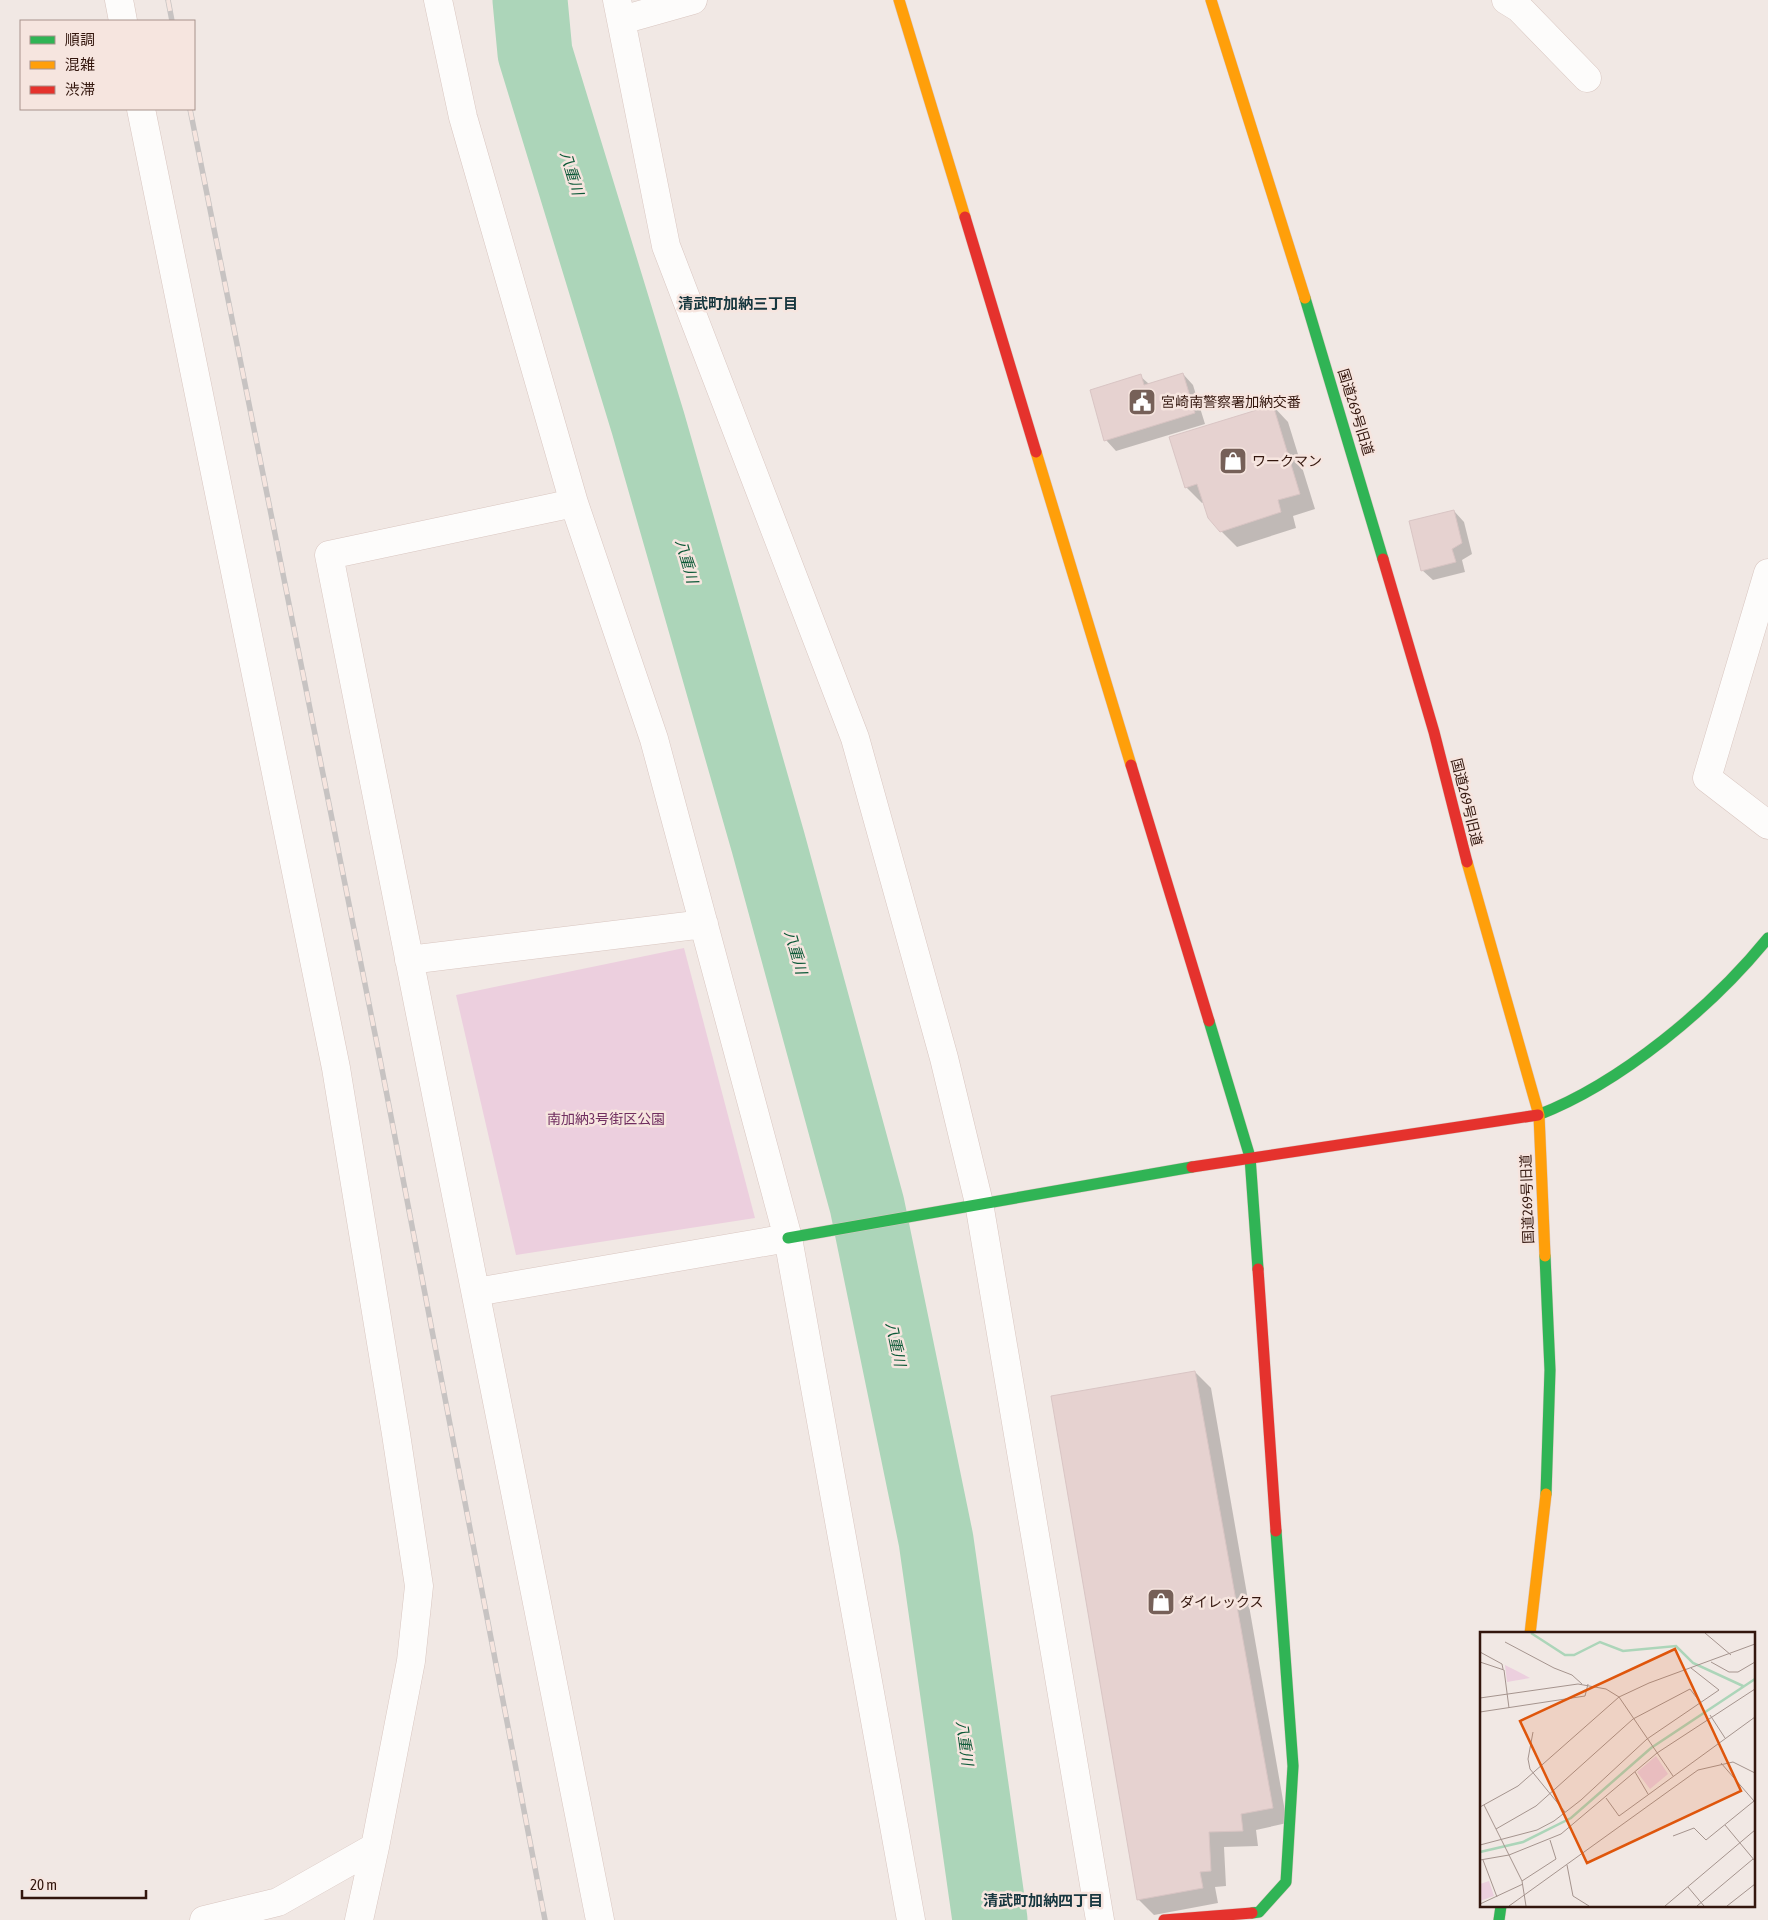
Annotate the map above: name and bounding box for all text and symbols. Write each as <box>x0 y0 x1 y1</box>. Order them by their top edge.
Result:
legend <box>20 20 195 110</box>
text: 順調 <box>65 31 95 48</box>
text: 混雑 <box>65 56 95 73</box>
text: 渋滞 <box>65 81 95 98</box>
water label: 八重川 <box>557 149 587 199</box>
district label: 清武町加納三丁目 <box>678 295 798 312</box>
street label: 国道269号旧道 <box>1335 367 1377 457</box>
public building icon: 宮崎南警察署加納交番 <box>1127 387 1157 417</box>
place label: 宮崎南警察署加納交番 <box>1161 394 1301 410</box>
shop icon: ワークマン <box>1218 446 1248 476</box>
place label: ワークマン <box>1252 453 1322 469</box>
water label: 八重川 <box>673 537 702 587</box>
street label: 国道269号旧道 <box>1448 757 1486 847</box>
water label: 八重川 <box>782 928 811 978</box>
park label: 南加納3号街区公園 <box>547 1111 665 1127</box>
street label: 国道269号旧道 <box>1517 1154 1537 1244</box>
water label: 八重川 <box>883 1320 909 1370</box>
shop icon: ダイレックス <box>1146 1587 1176 1617</box>
place label: ダイレックス <box>1180 1594 1264 1610</box>
inset map <box>1480 1632 1756 1908</box>
water label: 八重川 <box>953 1720 977 1768</box>
scale bar <box>22 1868 146 1900</box>
text: 20 m <box>30 1876 57 1893</box>
district label: 清武町加納四丁目 <box>983 1892 1103 1909</box>

